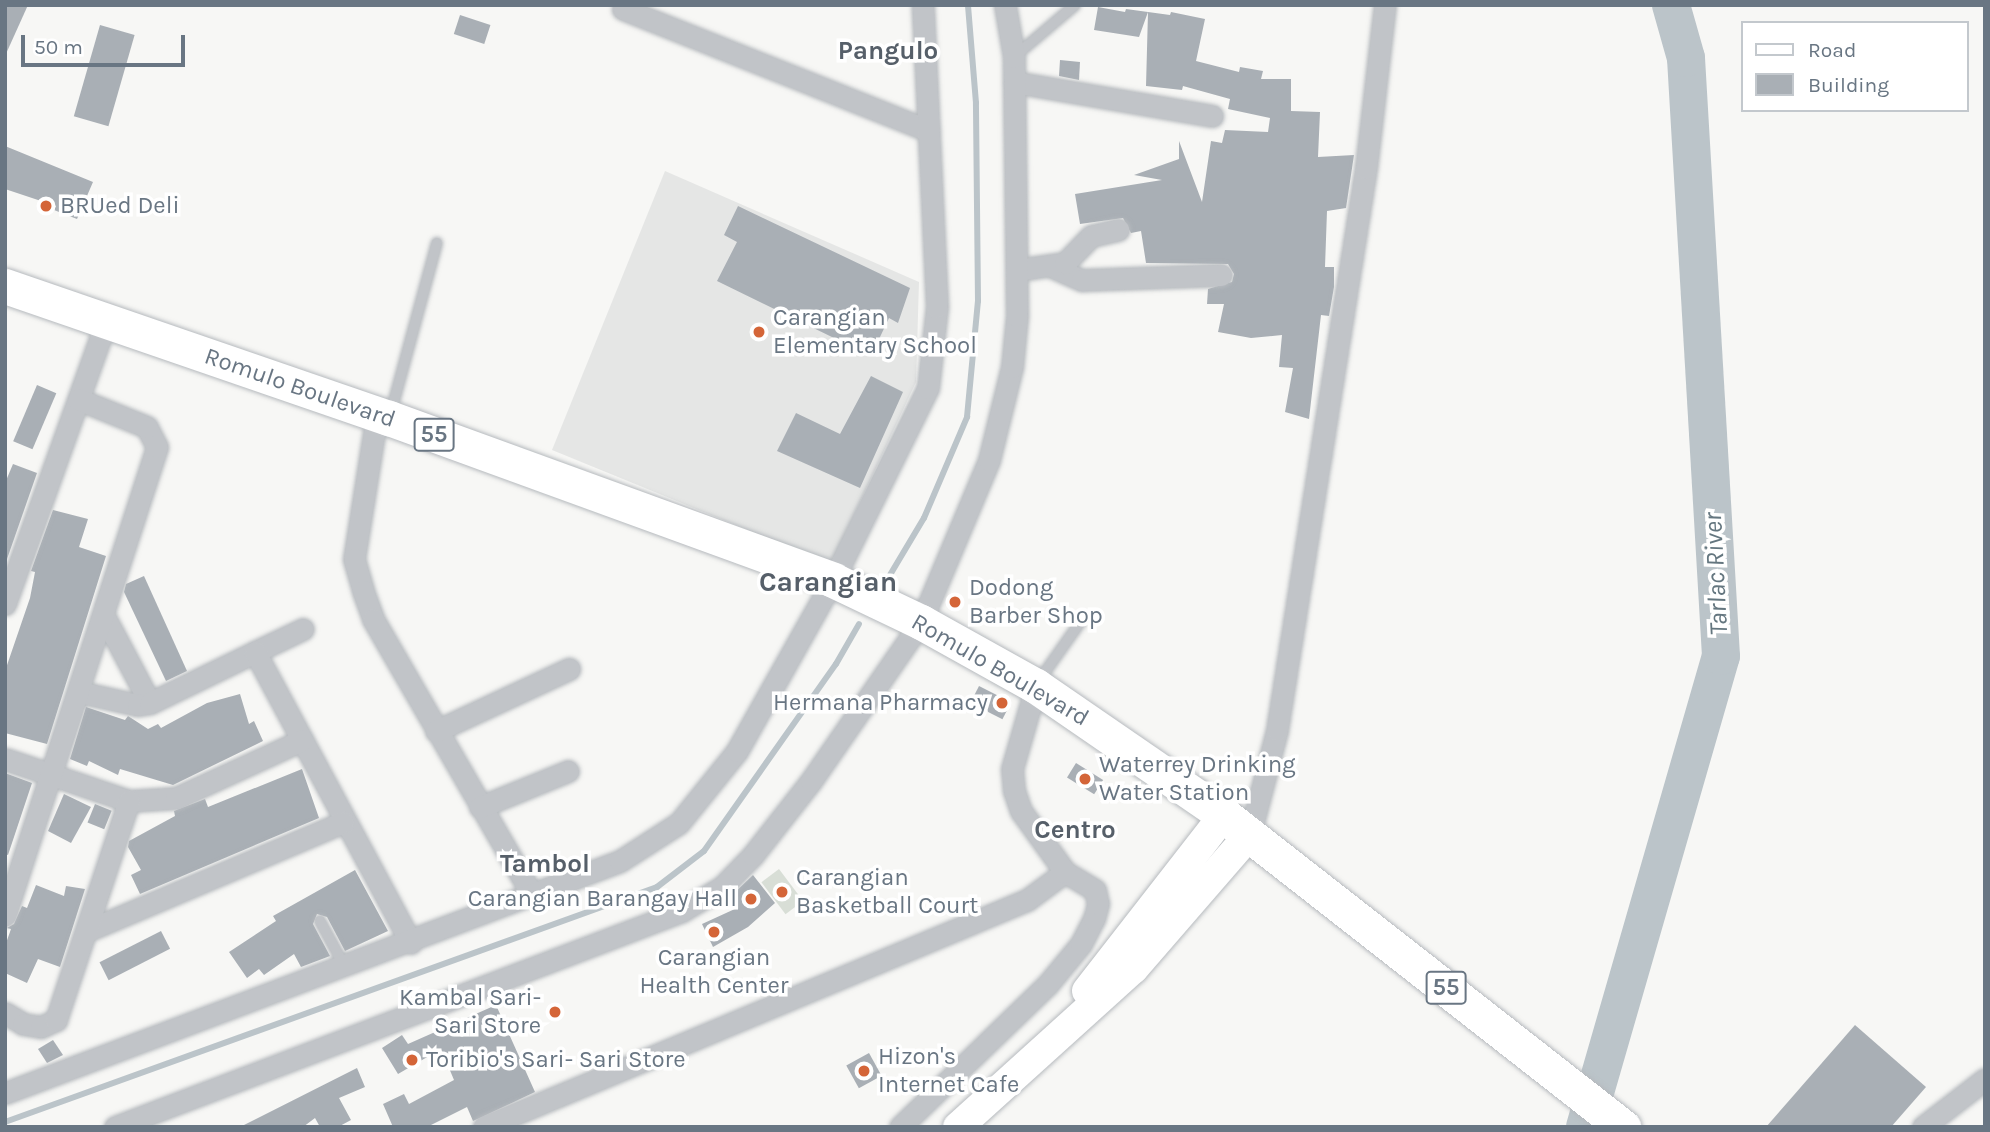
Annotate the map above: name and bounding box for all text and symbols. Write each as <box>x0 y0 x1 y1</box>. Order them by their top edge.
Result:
scale bar <box>24 21 189 65</box>
legend <box>1742 21 1969 112</box>
text: 50 m <box>34 35 83 59</box>
district label: Pangulo <box>838 35 938 67</box>
text: Road <box>1808 38 1856 62</box>
text: Building <box>1808 73 1889 97</box>
place label: BRUed Deli <box>60 192 180 220</box>
marker: BRUed Deli <box>38 198 54 214</box>
place label: Carangian Elementary School <box>773 304 977 360</box>
marker: Carangian Elementary School <box>751 324 767 340</box>
street label: Romulo Boulevard <box>201 342 399 434</box>
road number: 55 <box>413 416 455 454</box>
water label: Tarlac River <box>1697 512 1735 636</box>
district label: Carangian <box>759 565 897 599</box>
place label: Dodong Barber Shop <box>969 574 1103 630</box>
marker: Dodong Barber Shop <box>947 594 963 610</box>
street label: Romulo Boulevard <box>906 608 1094 732</box>
place label: Hermana Pharmacy <box>773 689 988 717</box>
marker: Hermana Pharmacy <box>994 695 1010 711</box>
place label: Waterrey Drinking Water Station <box>1099 751 1296 807</box>
marker: Waterrey Drinking Water Station <box>1077 771 1093 787</box>
district label: Centro <box>1034 814 1116 846</box>
district label: Tambol <box>500 848 590 880</box>
place label: Carangian Basketball Court <box>796 864 978 920</box>
marker: Carangian Basketball Court <box>774 884 790 900</box>
place label: Carangian Barangay Hall <box>468 885 737 913</box>
marker: Carangian Barangay Hall <box>743 891 759 907</box>
marker: Carangian Health Center <box>706 924 722 940</box>
place label: Carangian Health Center <box>639 944 789 1000</box>
road number: 55 <box>1425 968 1467 1007</box>
place label: Kambal Sari- Sari Store <box>399 984 541 1040</box>
marker: Kambal Sari- Sari Store <box>547 1004 563 1020</box>
place label: Hizon's Internet Cafe <box>878 1043 1019 1099</box>
place label: Toribio's Sari- Sari Store <box>426 1046 686 1074</box>
marker: Toribio's Sari- Sari Store <box>404 1052 420 1068</box>
marker: Hizon's Internet Cafe <box>856 1063 872 1079</box>

